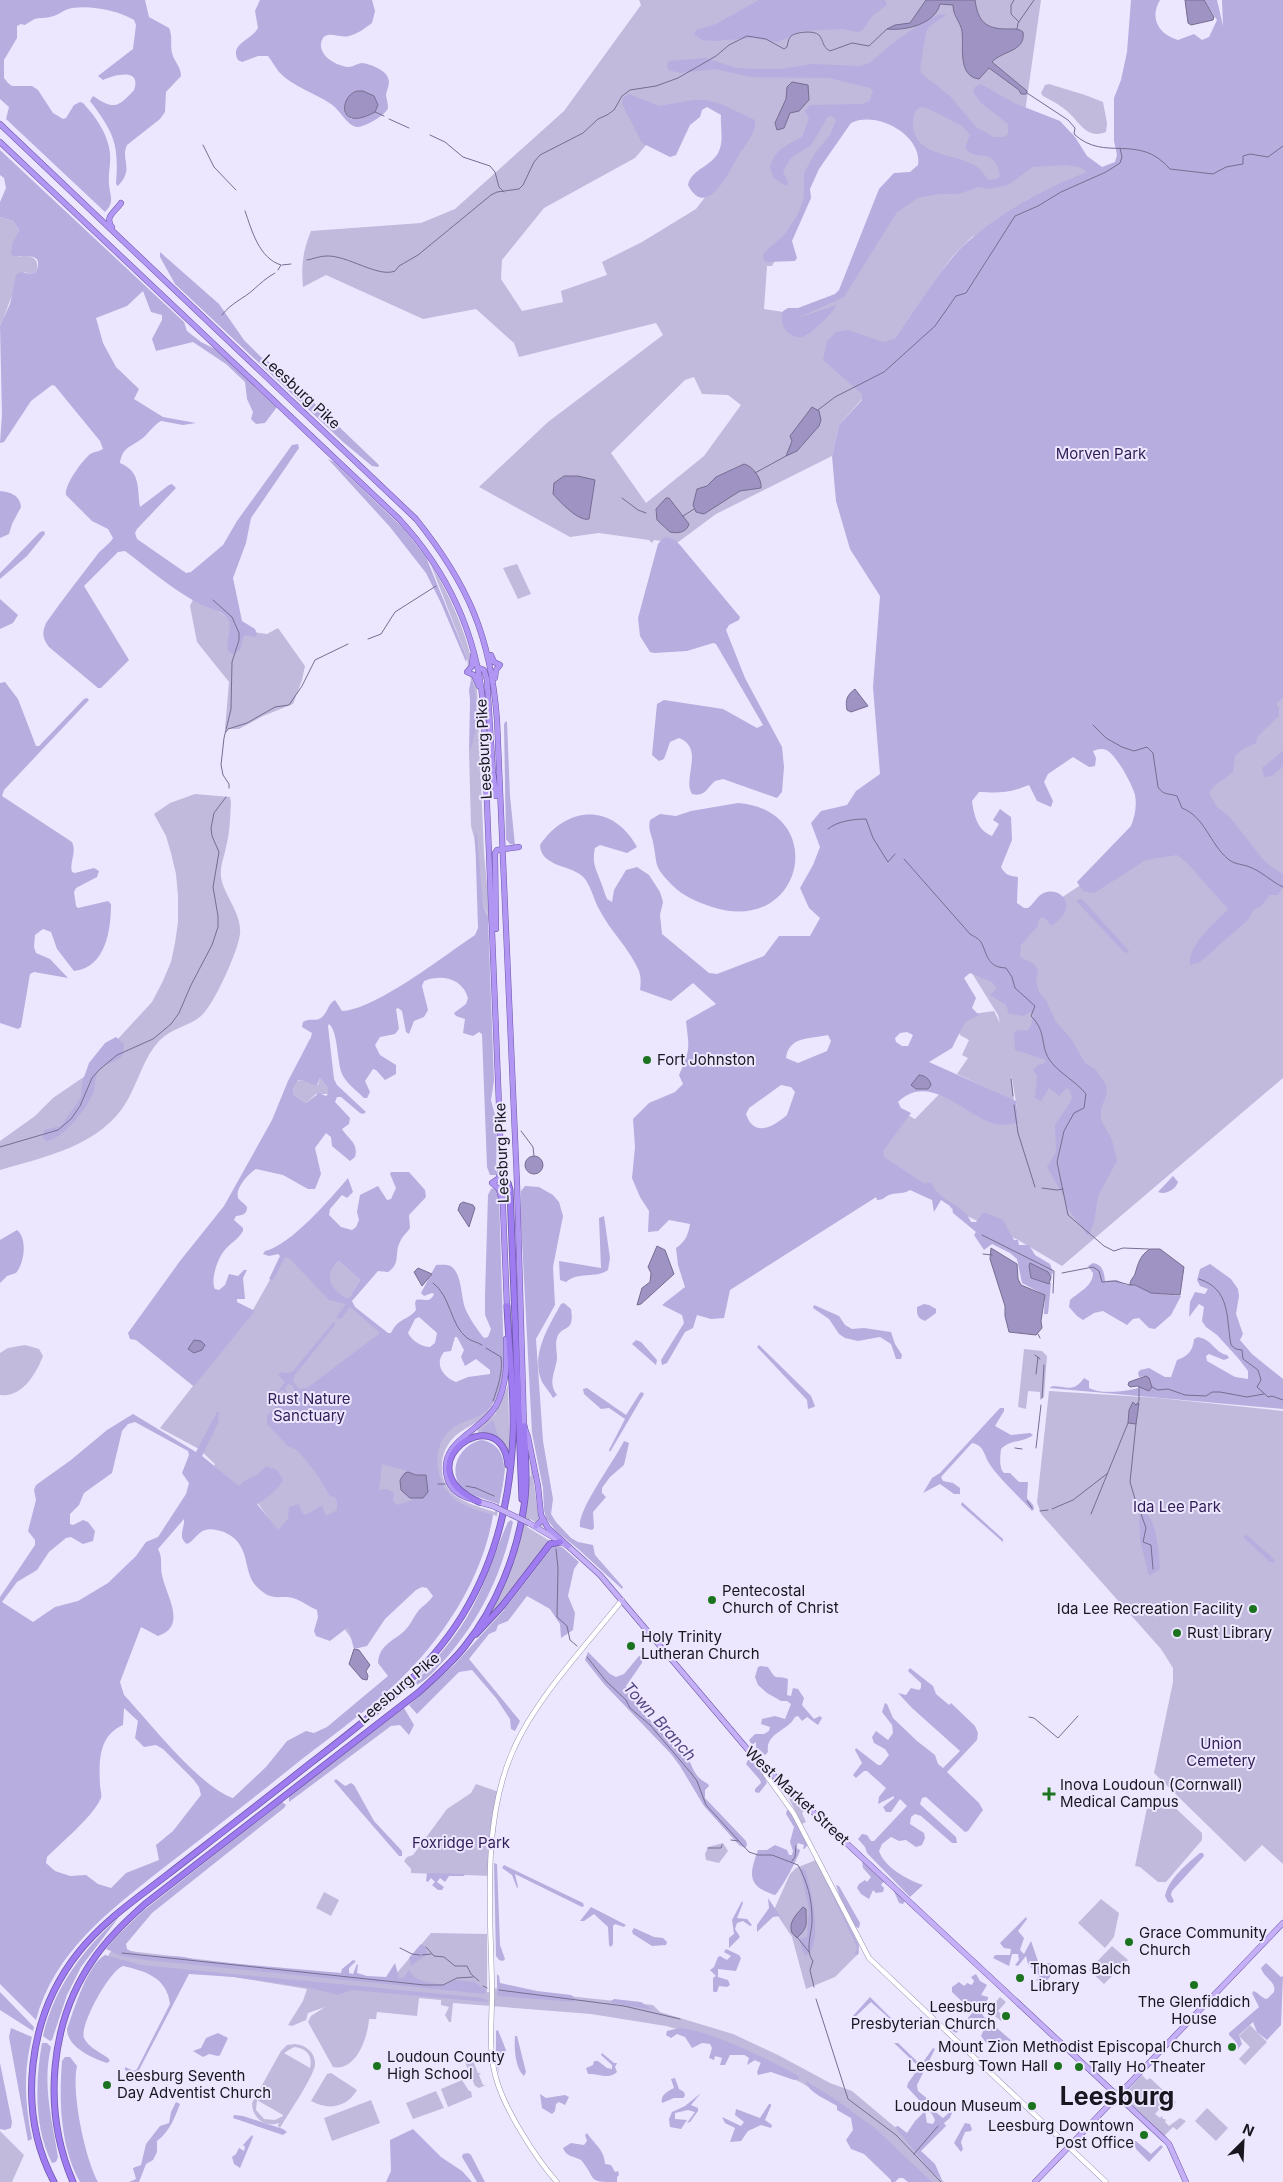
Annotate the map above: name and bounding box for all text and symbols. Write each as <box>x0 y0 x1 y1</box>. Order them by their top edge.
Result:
street label: Leesburg Pike <box>258 350 345 433</box>
park label: Morven Park <box>1056 444 1147 463</box>
street label: Leesburg Pike <box>471 698 496 800</box>
place label: Fort Johnston <box>657 1050 755 1069</box>
marker: Fort Johnston <box>641 1054 653 1066</box>
street label: Leesburg Pike <box>490 1102 513 1204</box>
park label: Rust Nature Sanctuary <box>267 1389 351 1425</box>
park label: Ida Lee Park <box>1133 1497 1222 1516</box>
place label: Pentecostal Church of Christ <box>722 1581 839 1617</box>
marker: Pentecostal Church of Christ <box>706 1594 718 1606</box>
place label: Ida Lee Recreation Facility <box>1057 1599 1244 1618</box>
marker: Ida Lee Recreation Facility <box>1247 1603 1259 1615</box>
place label: Rust Library <box>1187 1623 1273 1642</box>
place label: Holy Trinity Lutheran Church <box>641 1627 760 1663</box>
marker: Rust Library <box>1171 1627 1183 1639</box>
marker: Holy Trinity Lutheran Church <box>625 1640 637 1652</box>
street label: Leesburg Pike <box>354 1648 443 1727</box>
water label: Town Branch <box>619 1677 701 1765</box>
park label: Union Cemetery <box>1186 1734 1256 1770</box>
street label: West Market Street <box>741 1742 854 1849</box>
place label: Inova Loudoun (Cornwall) Medical Campus <box>1060 1775 1243 1811</box>
marker: Inova Loudoun (Cornwall) Medical Campus <box>1042 1787 1056 1801</box>
park label: Foxridge Park <box>412 1833 511 1852</box>
place label: Grace Community Church <box>1139 1923 1268 1959</box>
marker: Grace Community Church <box>1123 1936 1135 1948</box>
place label: Thomas Balch Library <box>1030 1959 1131 1995</box>
marker: Thomas Balch Library <box>1014 1972 1026 1984</box>
marker: The Glenfiddich House <box>1188 1979 1200 1991</box>
place label: The Glenfiddich House <box>1138 1992 1250 2028</box>
place label: Leesburg Presbyterian Church <box>851 1997 996 2033</box>
marker: Leesburg Presbyterian Church <box>1000 2010 1012 2022</box>
place label: Mount Zion Methodist Episcopal Church <box>938 2037 1222 2056</box>
marker: Mount Zion Methodist Episcopal Church <box>1226 2041 1238 2053</box>
place label: Loudoun County High School <box>387 2047 505 2083</box>
place label: Leesburg Town Hall <box>908 2056 1048 2075</box>
place label: Tally Ho Theater <box>1089 2057 1206 2076</box>
marker: Loudoun County High School <box>371 2060 383 2072</box>
marker: Leesburg Town Hall <box>1052 2060 1064 2072</box>
marker: Tally Ho Theater <box>1073 2061 1085 2073</box>
place label: Leesburg Seventh Day Adventist Church <box>117 2066 271 2102</box>
marker: Leesburg Seventh Day Adventist Church <box>101 2079 113 2091</box>
district label: Leesburg <box>1060 2081 1174 2111</box>
place label: Loudoun Museum <box>894 2096 1022 2115</box>
marker: Loudoun Museum <box>1026 2100 1038 2112</box>
place label: Leesburg Downtown Post Office <box>988 2116 1134 2152</box>
north arrow <box>1218 2117 1268 2167</box>
text: N <box>1240 2120 1257 2140</box>
marker: Leesburg Downtown Post Office <box>1138 2129 1150 2141</box>

